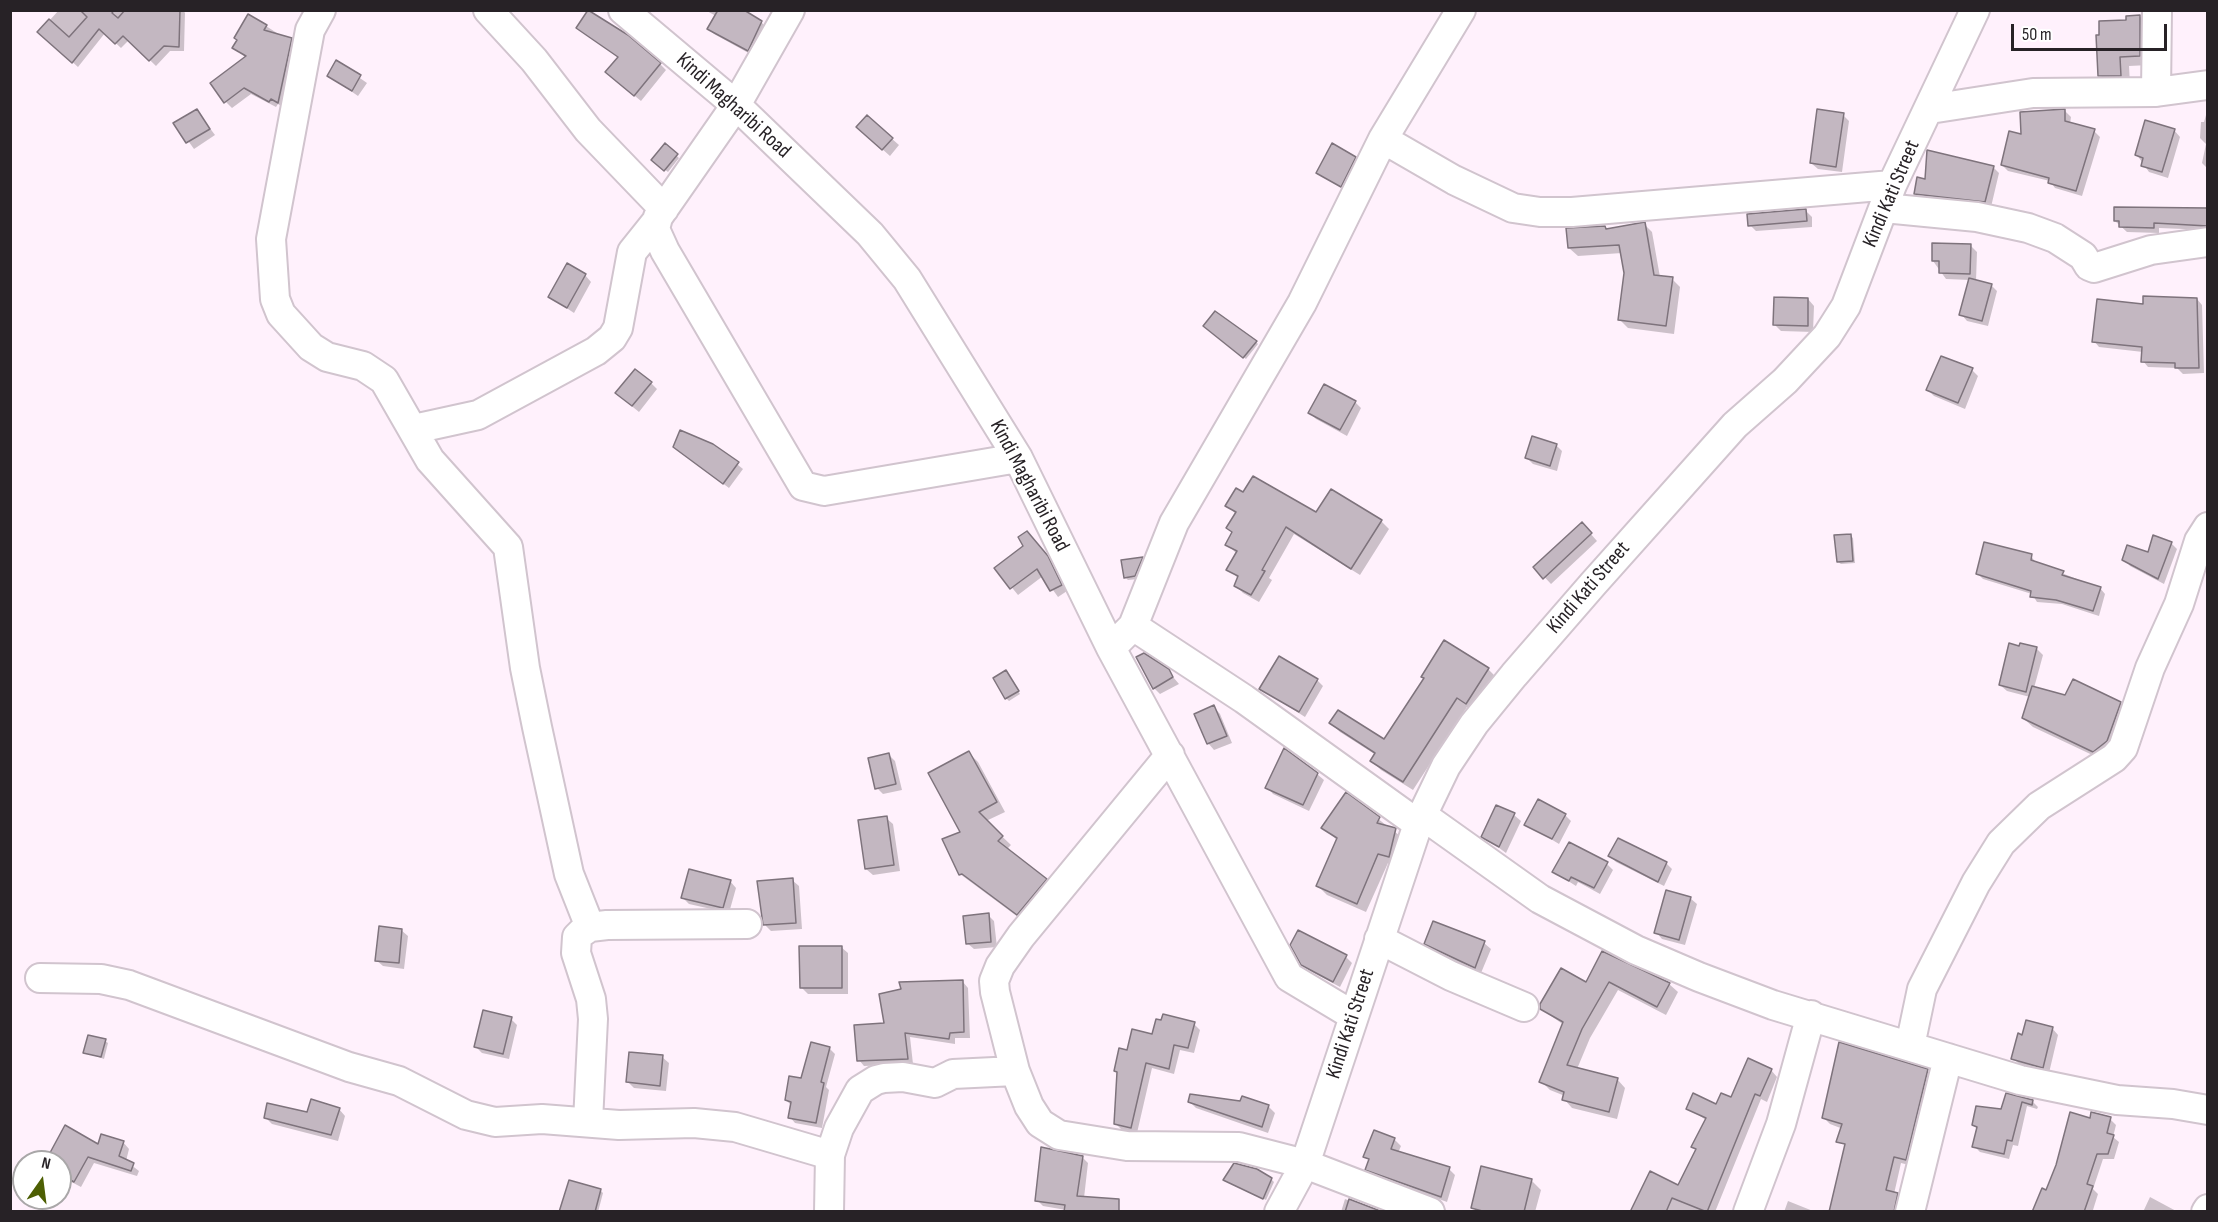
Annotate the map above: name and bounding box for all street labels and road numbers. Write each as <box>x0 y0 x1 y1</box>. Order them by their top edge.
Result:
street label: Kindi Magharibi Road <box>671 48 795 164</box>
street label: Kindi Kati Street <box>1858 137 1926 251</box>
street label: Kindi Magharibi Road <box>984 416 1074 556</box>
street label: Kindi Kati Street <box>1542 537 1636 639</box>
street label: Kindi Kati Street <box>1321 966 1381 1082</box>

